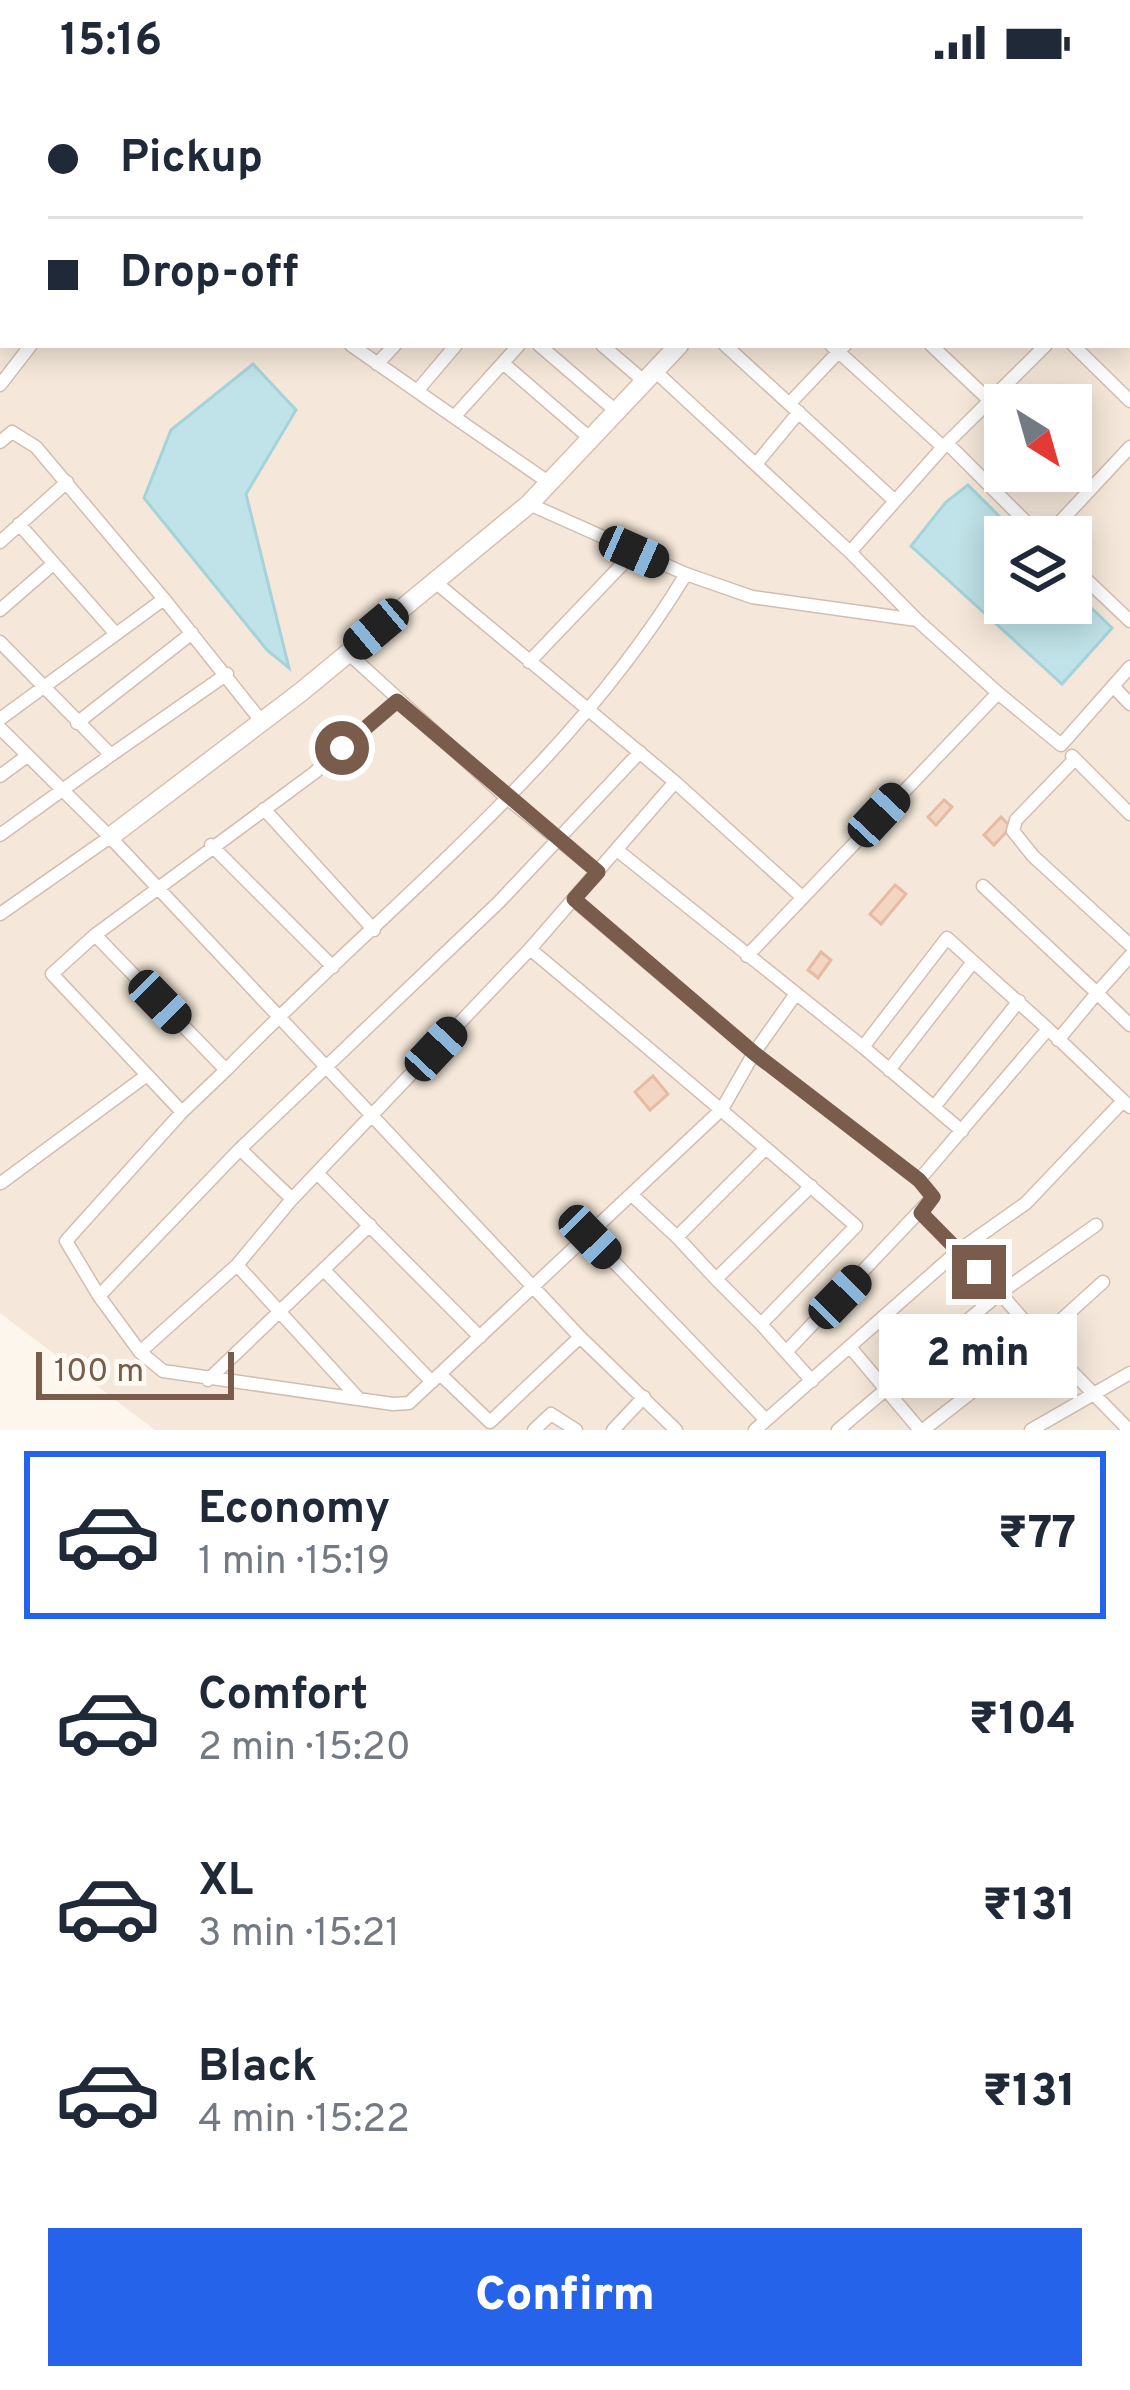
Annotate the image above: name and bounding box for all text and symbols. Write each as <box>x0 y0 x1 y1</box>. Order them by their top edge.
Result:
text: 15:16 <box>60 14 162 71</box>
text: Pickup <box>120 131 263 188</box>
text: Drop-off <box>120 246 299 303</box>
north arrow <box>984 384 1092 492</box>
map controls <box>984 384 1092 624</box>
button: layers <box>984 516 1092 624</box>
car <box>594 521 674 583</box>
car <box>337 592 415 666</box>
route start <box>315 721 369 775</box>
car <box>841 776 917 854</box>
car <box>122 964 198 1040</box>
car <box>398 1010 474 1088</box>
car <box>552 1199 628 1275</box>
route end <box>952 1245 1006 1299</box>
car <box>802 1259 878 1335</box>
callout: 2 min <box>880 1314 1078 1398</box>
text: 2 min <box>926 1331 1030 1380</box>
scale bar <box>36 1346 234 1399</box>
text: 100 m <box>54 1352 144 1394</box>
icon: car <box>54 1481 162 1589</box>
text: Economy <box>198 1482 390 1539</box>
text: ₹77 <box>998 1507 1076 1564</box>
text: 1 min · 15:19 <box>198 1539 390 1588</box>
icon: car <box>54 1667 162 1775</box>
text: Comfort <box>198 1668 368 1725</box>
text: ₹104 <box>969 1693 1076 1750</box>
text: 2 min · 15:20 <box>198 1725 411 1774</box>
icon: car <box>54 1853 162 1961</box>
text: XL <box>198 1854 253 1911</box>
text: ₹131 <box>982 1879 1076 1936</box>
text: 3 min · 15:21 <box>198 1911 400 1960</box>
icon: car <box>54 2039 162 2147</box>
text: Black <box>198 2040 317 2097</box>
text: ₹131 <box>982 2065 1076 2122</box>
text: 4 min · 15:22 <box>198 2097 410 2146</box>
button: Confirm <box>48 2228 1082 2366</box>

